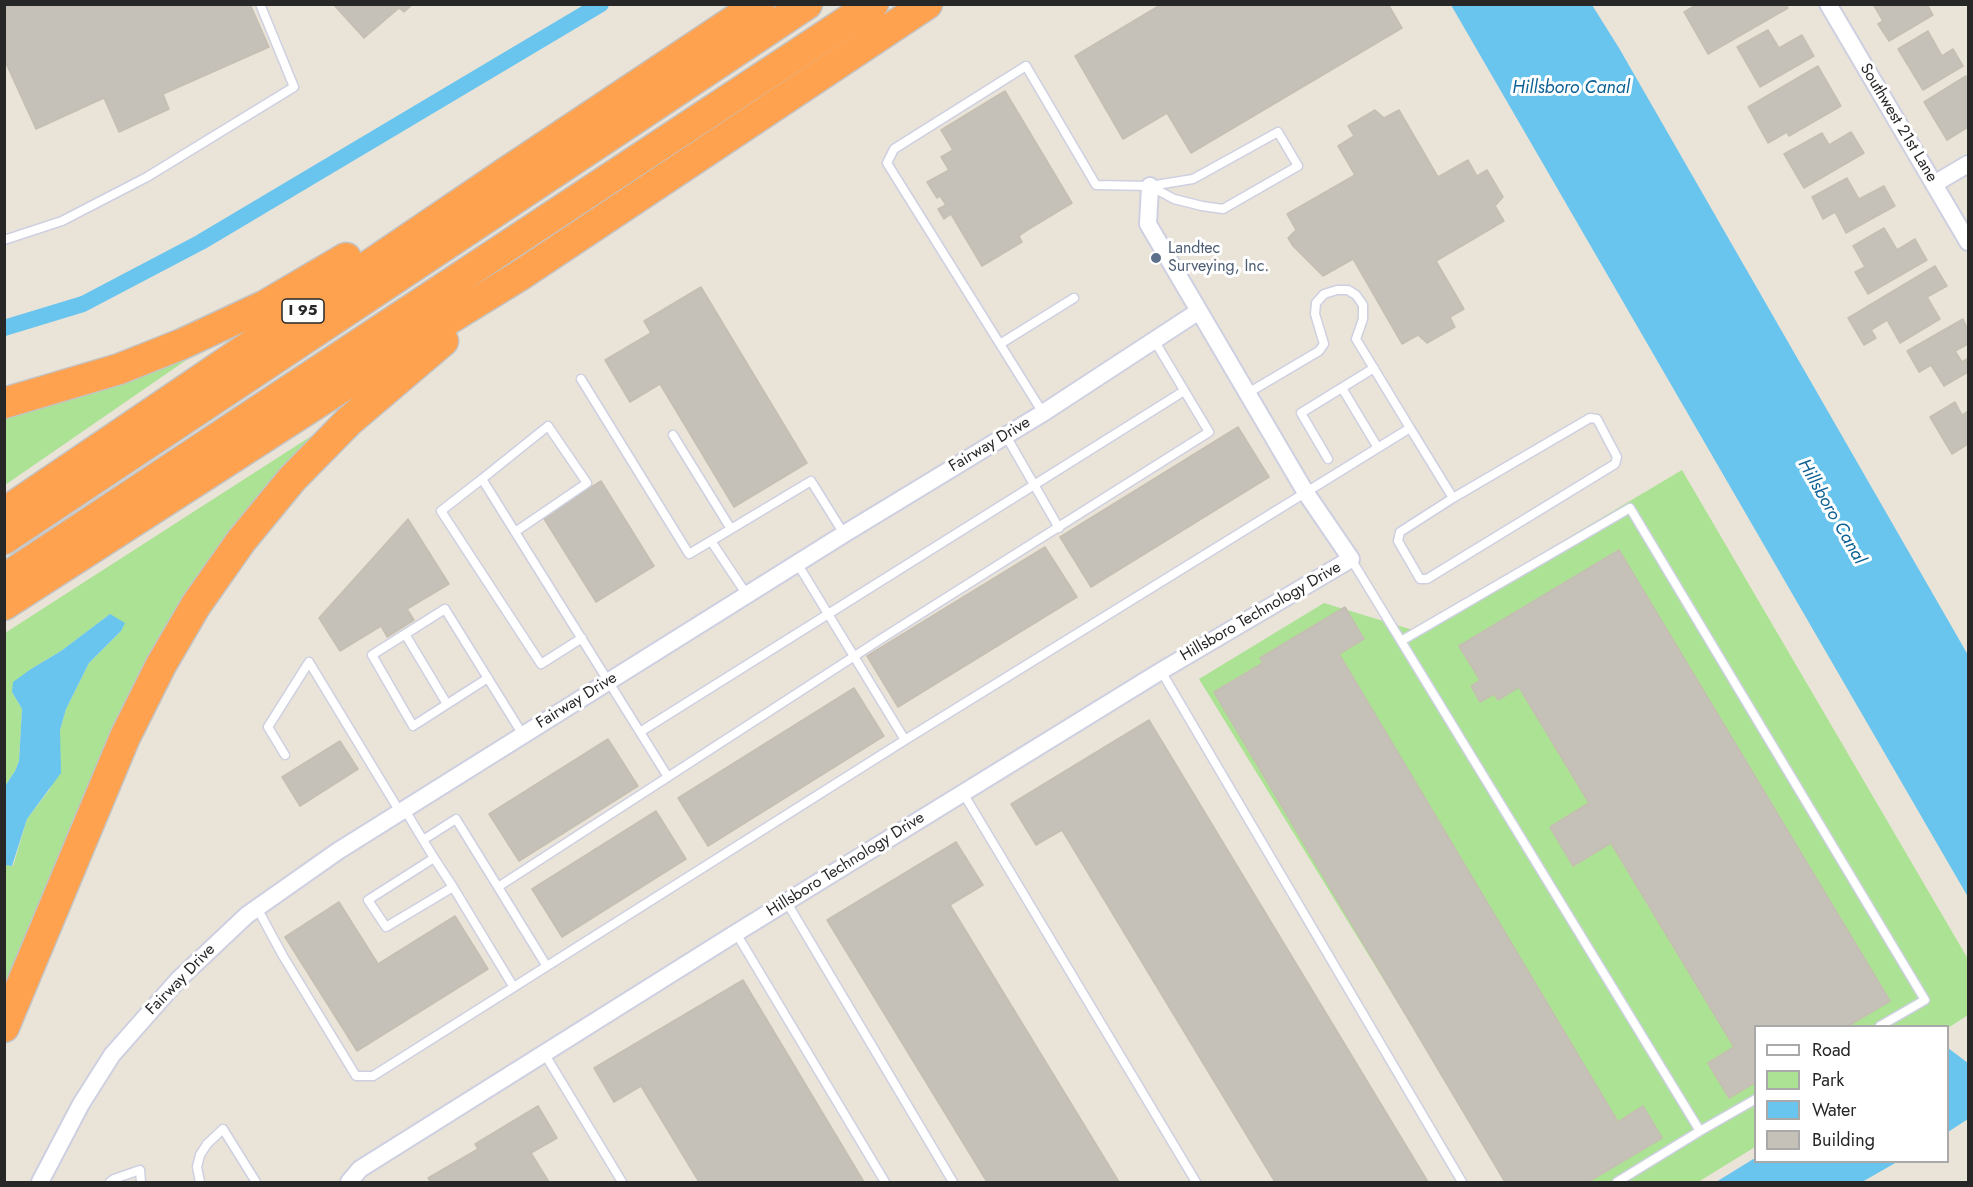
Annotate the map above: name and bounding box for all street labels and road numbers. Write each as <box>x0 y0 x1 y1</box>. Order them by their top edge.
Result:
street label: Southwest 21st Lane <box>1855 60 1941 186</box>
road number: I 95 <box>282 299 324 323</box>
street label: Fairway Drive <box>946 413 1034 477</box>
street label: Hillsboro Technology Drive <box>1177 558 1345 666</box>
street label: Fairway Drive <box>533 669 621 733</box>
street label: Hillsboro Technology Drive <box>764 809 928 921</box>
street label: Fairway Drive <box>142 941 220 1019</box>

